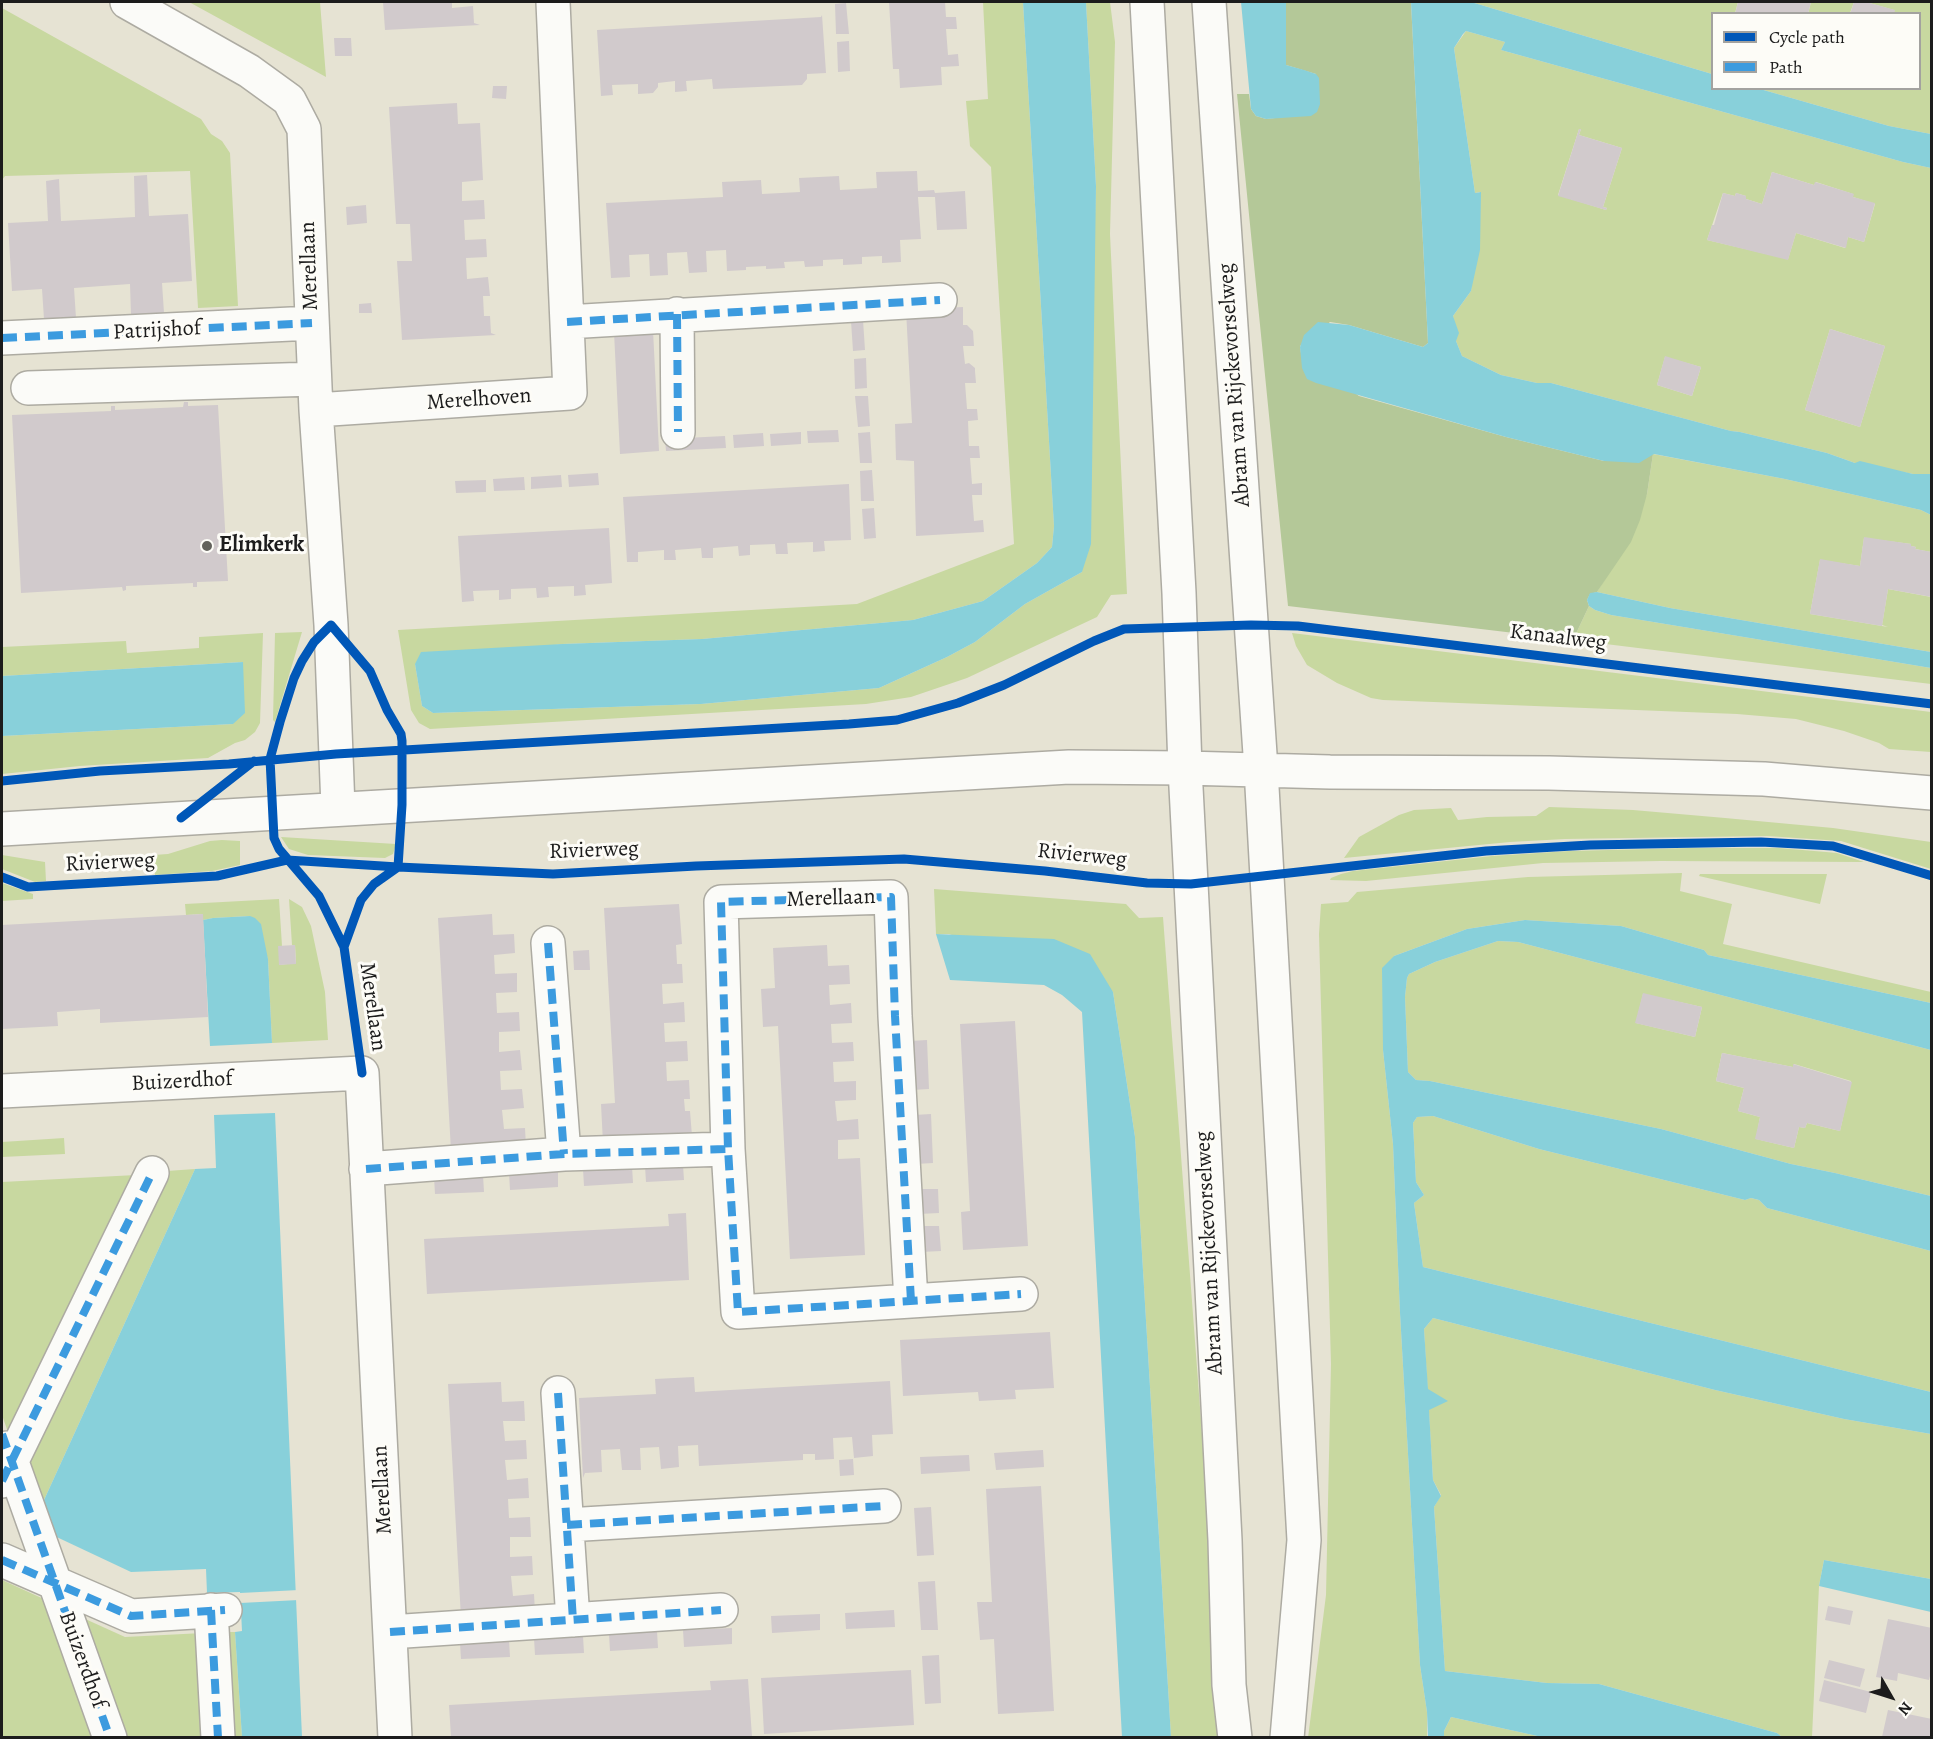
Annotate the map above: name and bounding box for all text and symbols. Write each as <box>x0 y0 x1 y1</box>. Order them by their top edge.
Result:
legend <box>1711 12 1921 90</box>
text: Cycle path <box>1769 25 1845 49</box>
text: Path <box>1769 55 1803 79</box>
street label: Merellaan <box>295 221 325 311</box>
street label: Abram van Rijckevorselweg <box>1213 262 1257 508</box>
street label: Patrijshof <box>112 316 202 346</box>
street label: Merelhoven <box>426 383 532 417</box>
place label: Elimkerk <box>219 533 304 559</box>
marker: Elimkerk <box>200 539 214 553</box>
street label: Kanaalweg <box>1508 619 1608 657</box>
street label: Rivierweg <box>549 836 639 866</box>
street label: Rivierweg <box>1036 838 1128 874</box>
street label: Rivierweg <box>64 847 156 879</box>
street label: Merellaan <box>786 884 876 914</box>
street label: Merellaan <box>353 961 391 1053</box>
street label: Buizerdhof <box>131 1066 233 1098</box>
street label: Abram van Rijckevorselweg <box>1190 1130 1230 1376</box>
street label: Merellaan <box>367 1445 399 1535</box>
street label: Buizerdhof <box>52 1608 112 1712</box>
north arrow <box>1861 1667 1921 1727</box>
text: N <box>1893 1697 1917 1720</box>

